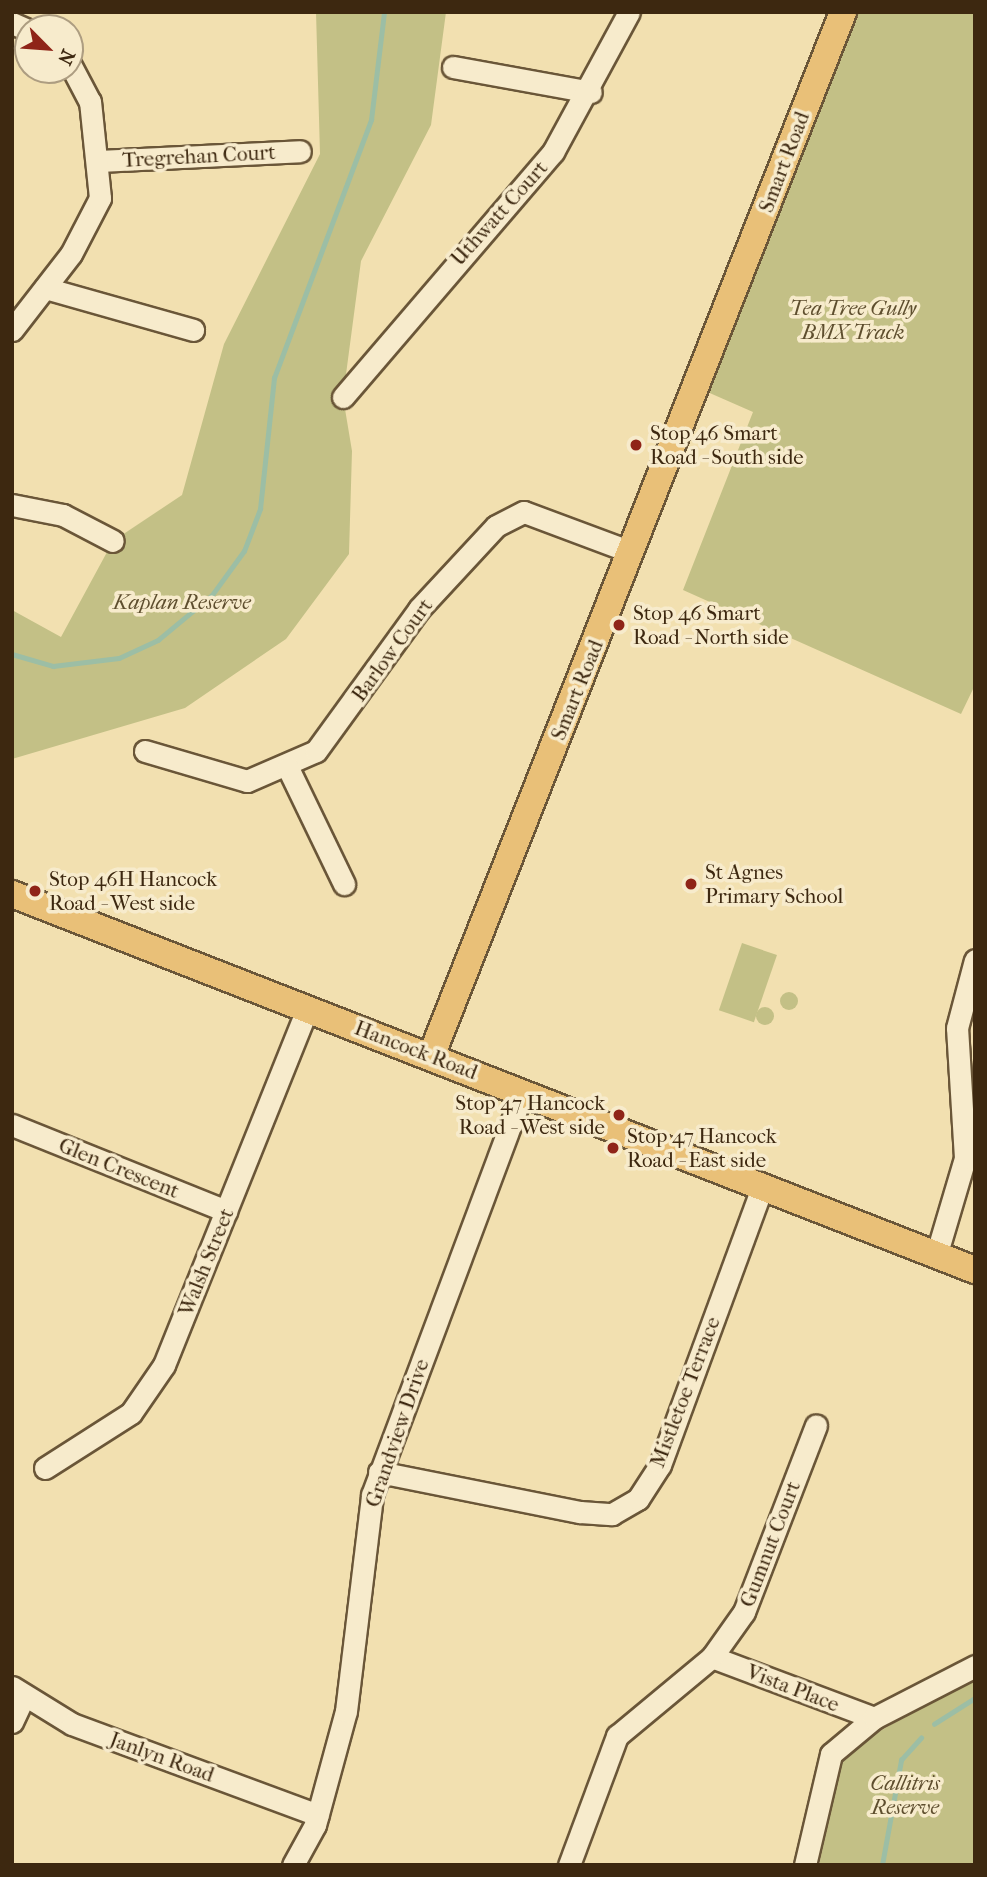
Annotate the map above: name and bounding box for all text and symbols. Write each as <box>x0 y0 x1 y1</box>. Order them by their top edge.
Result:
north arrow <box>14 14 84 84</box>
text: N <box>53 46 79 68</box>
street label: Smart Road <box>753 108 815 216</box>
street label: Tregrehan Court <box>122 139 276 173</box>
street label: Uthwatt Court <box>445 155 553 271</box>
park label: Tea Tree Gully BMX Track <box>789 295 917 345</box>
place label: Stop 46 Smart Road - South side <box>650 420 804 470</box>
marker: Stop 46 Smart Road - South side <box>628 437 644 453</box>
park label: Kaplan Reserve <box>113 589 251 615</box>
street label: Barlow Court <box>346 594 438 706</box>
place label: Stop 46 Smart Road - North side <box>633 600 789 650</box>
marker: Stop 46 Smart Road - North side <box>611 617 627 633</box>
street label: Smart Road <box>545 636 609 744</box>
place label: St Agnes Primary School <box>705 859 843 909</box>
place label: Stop 46H Hancock Road - West side <box>49 866 217 916</box>
marker: St Agnes Primary School <box>683 876 699 892</box>
marker: Stop 46H Hancock Road - West side <box>27 883 43 899</box>
street label: Hancock Road <box>351 1015 481 1085</box>
place label: Stop 47 Hancock Road - West side <box>455 1090 605 1140</box>
marker: Stop 47 Hancock Road - West side <box>611 1107 627 1123</box>
place label: Stop 47 Hancock Road - East side <box>627 1123 777 1173</box>
street label: Glen Crescent <box>55 1132 183 1204</box>
marker: Stop 47 Hancock Road - East side <box>605 1140 621 1156</box>
street label: Walsh Street <box>173 1204 239 1320</box>
street label: Mistletoe Terrace <box>645 1313 725 1471</box>
street label: Grandview Drive <box>360 1356 434 1510</box>
street label: Gumnut Court <box>734 1477 806 1611</box>
street label: Vista Place <box>743 1659 843 1717</box>
street label: Janlyn Road <box>106 1726 218 1788</box>
park label: Callitris Reserve <box>870 1770 940 1820</box>

